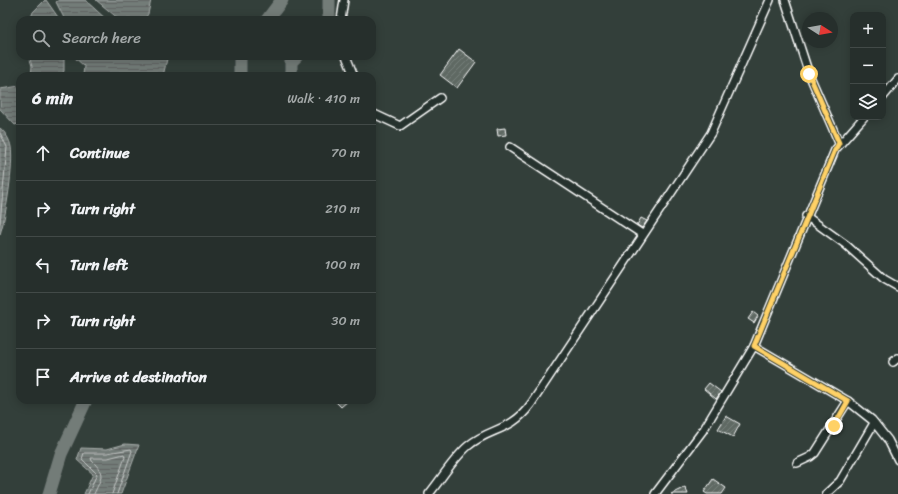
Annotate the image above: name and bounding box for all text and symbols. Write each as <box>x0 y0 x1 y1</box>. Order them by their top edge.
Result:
north arrow <box>802 12 838 48</box>
map controls <box>850 12 886 120</box>
button: + <box>850 12 886 48</box>
search box <box>16 16 376 60</box>
text: Search here <box>62 25 141 51</box>
icon: search <box>30 27 52 49</box>
button: − <box>850 48 886 84</box>
route start <box>800 65 818 83</box>
text: 6 min <box>32 83 73 113</box>
button: layers <box>850 84 886 120</box>
text: Walk · 410 m <box>287 87 360 110</box>
text: Continue <box>70 140 130 166</box>
text: 70 m <box>331 141 360 164</box>
icon: ahead <box>32 142 54 164</box>
text: Turn right <box>70 196 135 222</box>
text: 210 m <box>325 197 360 220</box>
icon: right <box>32 198 54 220</box>
text: Turn left <box>70 252 128 278</box>
text: 100 m <box>325 253 360 276</box>
icon: left <box>32 254 54 276</box>
text: Turn right <box>70 308 135 334</box>
text: 30 m <box>331 309 360 332</box>
icon: right <box>32 310 54 332</box>
text: Arrive at destination <box>70 364 207 390</box>
icon: arrive <box>32 366 54 388</box>
route end <box>825 417 843 435</box>

